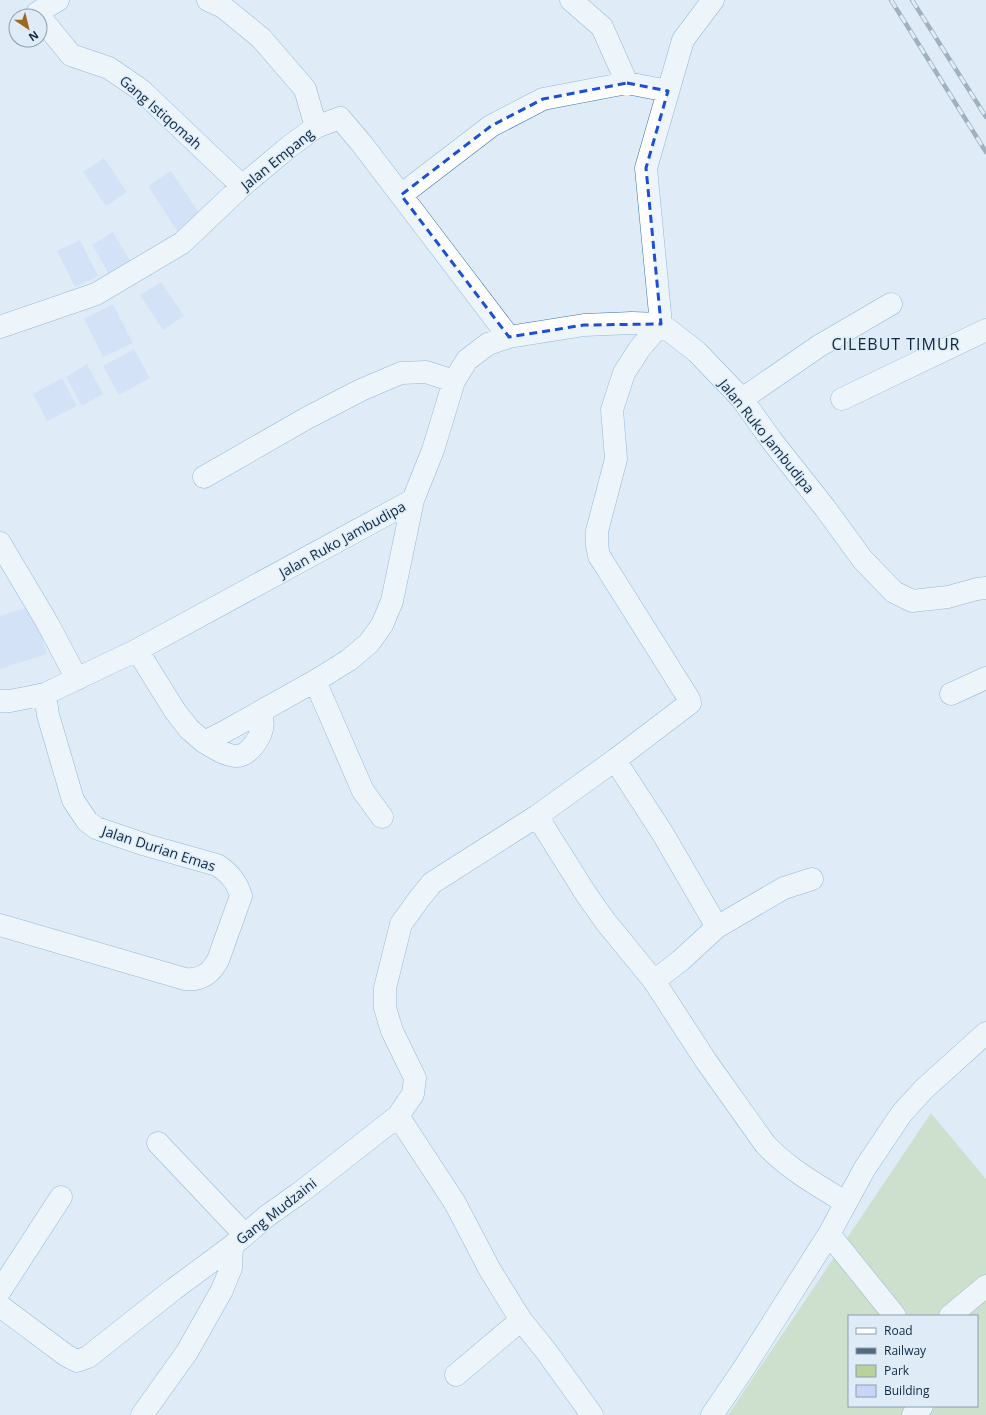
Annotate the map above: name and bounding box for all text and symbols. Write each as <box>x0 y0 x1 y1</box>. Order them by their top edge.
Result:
north arrow <box>8 8 48 48</box>
text: N <box>26 28 42 45</box>
street label: Gang Istiqomah <box>116 71 206 153</box>
street label: Jalan Empang <box>235 124 318 195</box>
district label: CILEBUT TIMUR <box>832 333 960 355</box>
street label: Jalan Ruko Jambudipa <box>714 373 819 497</box>
street label: Jalan Ruko Jambudipa <box>274 496 409 583</box>
street label: Jalan Durian Emas <box>98 820 218 875</box>
street label: Gang Mudzaini <box>232 1173 320 1249</box>
legend <box>848 1315 978 1407</box>
text: Road <box>884 1322 913 1339</box>
text: Railway <box>884 1342 927 1359</box>
text: Park <box>884 1362 910 1379</box>
text: Building <box>884 1382 930 1399</box>

